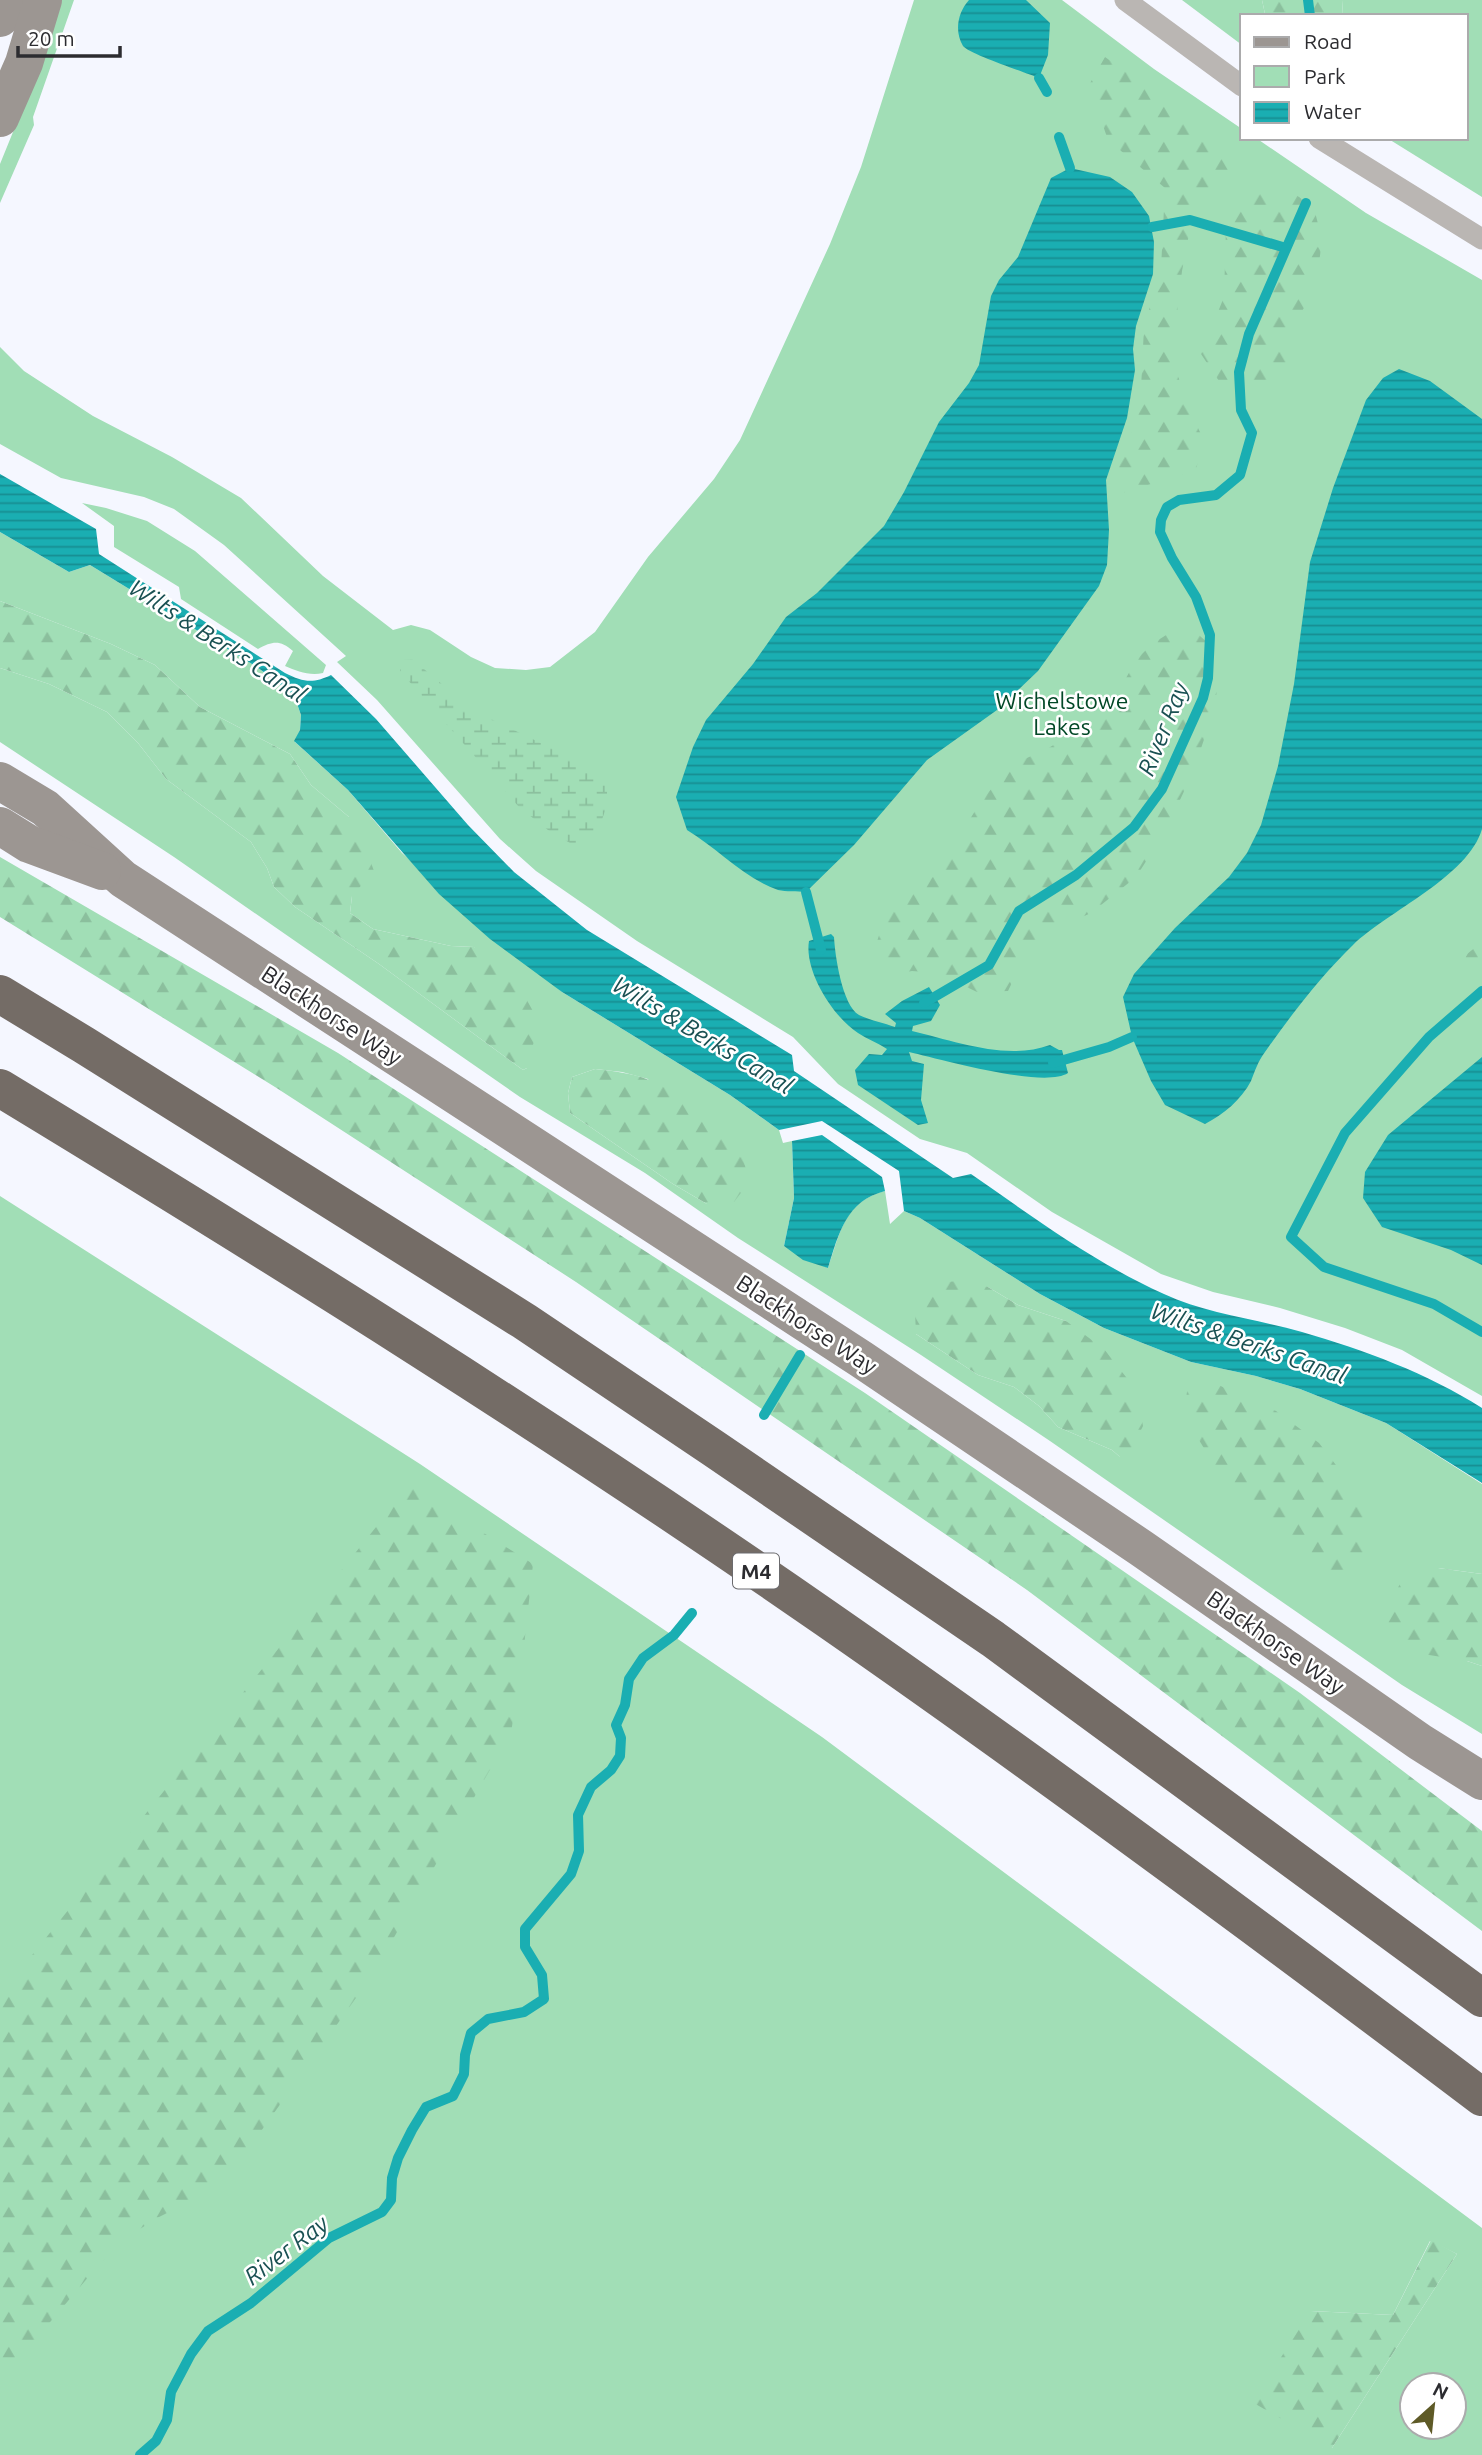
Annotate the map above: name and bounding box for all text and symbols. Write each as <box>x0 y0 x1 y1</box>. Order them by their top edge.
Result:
scale bar <box>18 14 119 58</box>
legend <box>1240 14 1468 140</box>
text: 20 m <box>28 26 75 50</box>
text: Road <box>1304 29 1352 53</box>
text: Park <box>1304 64 1346 88</box>
text: Water <box>1304 99 1362 123</box>
water label: Wilts & Berks Canal <box>125 574 312 708</box>
water label: River Ray <box>1132 678 1194 779</box>
park label: Wichelstowe Lakes <box>996 688 1128 739</box>
street label: Blackhorse Way <box>257 960 407 1070</box>
water label: Wilts & Berks Canal <box>608 971 798 1100</box>
street label: Blackhorse Way <box>732 1269 882 1379</box>
water label: Wilts & Berks Canal <box>1148 1297 1351 1389</box>
road number: M4 <box>733 1554 779 1588</box>
street label: Blackhorse Way <box>1203 1585 1349 1699</box>
water label: River Ray <box>239 2209 334 2290</box>
north arrow <box>1398 2371 1468 2441</box>
text: N <box>1429 2378 1452 2404</box>

